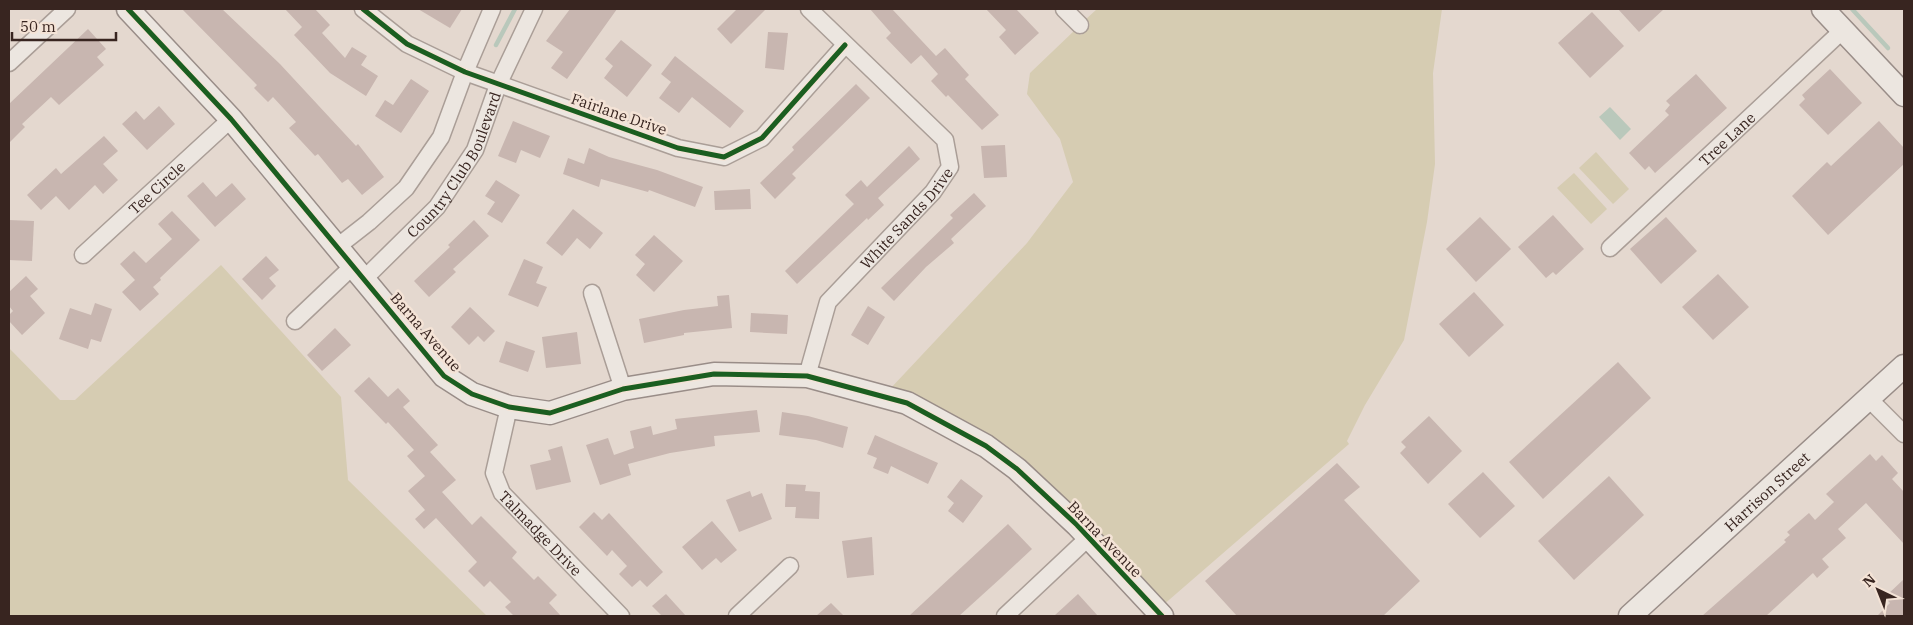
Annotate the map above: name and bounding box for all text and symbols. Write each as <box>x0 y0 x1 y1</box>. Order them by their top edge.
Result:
scale bar <box>12 10 116 42</box>
text: 50 m <box>20 17 56 36</box>
street label: Country Club Boulevard <box>403 89 504 241</box>
street label: Fairlane Drive <box>569 89 669 139</box>
street label: Tree Lane <box>1695 108 1759 170</box>
street label: Tee Circle <box>124 157 189 218</box>
street label: White Sands Drive <box>856 164 957 272</box>
street label: Barna Avenue <box>386 288 466 376</box>
street label: Harrison Street <box>1720 448 1813 535</box>
street label: Talmadge Drive <box>495 487 586 580</box>
street label: Barna Avenue <box>1064 497 1146 581</box>
north arrow <box>1853 565 1903 615</box>
text: N <box>1859 570 1879 591</box>

